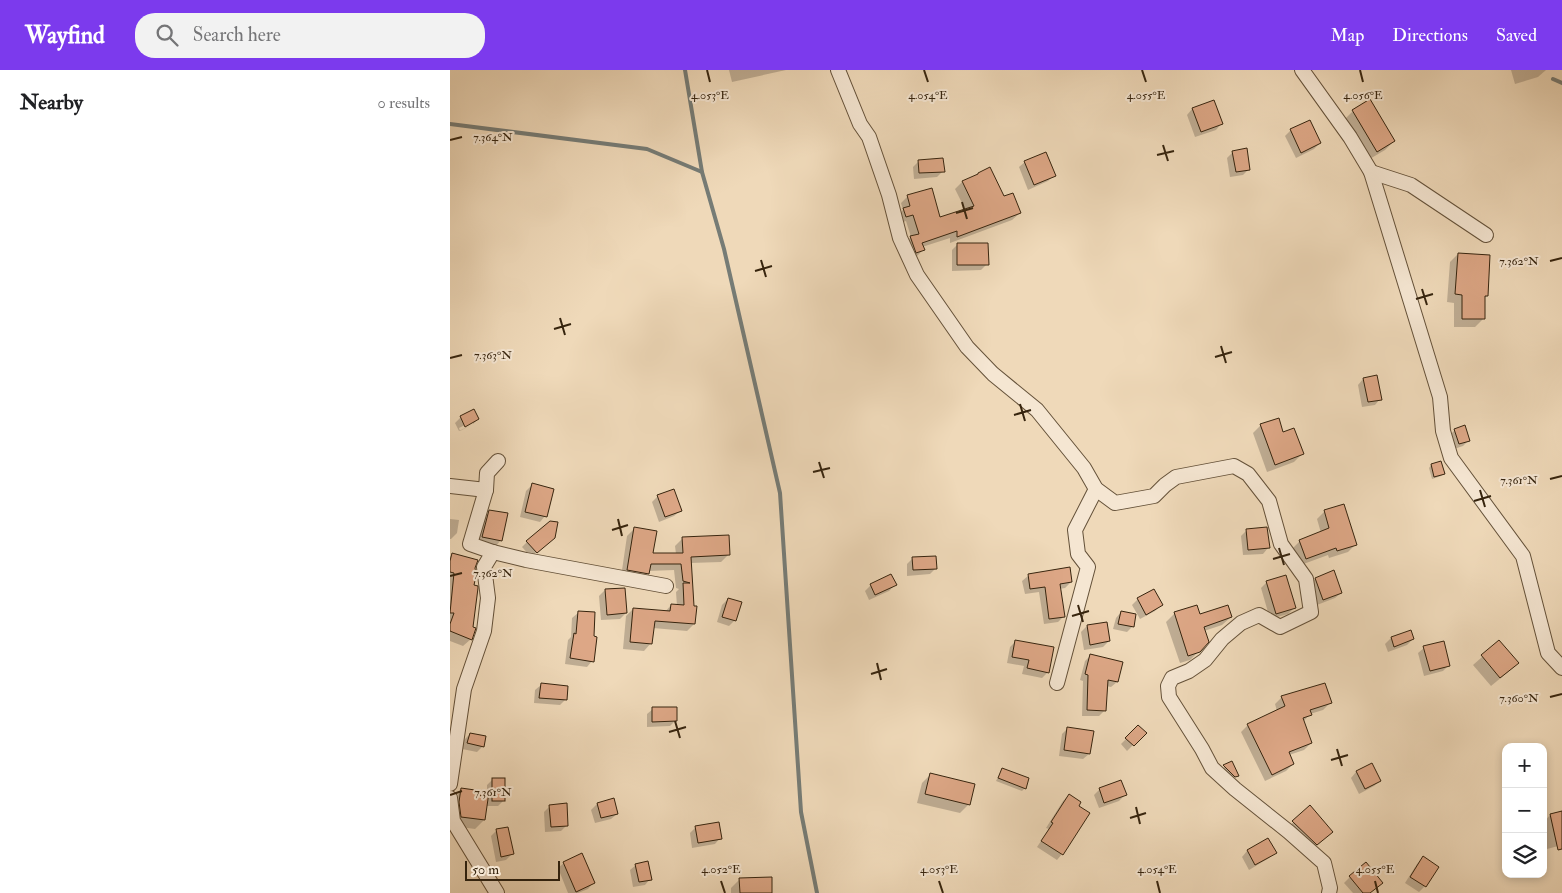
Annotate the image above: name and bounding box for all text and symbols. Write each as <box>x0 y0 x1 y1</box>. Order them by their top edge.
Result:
search box <box>135 13 485 58</box>
text: Wayfind <box>25 20 105 51</box>
icon: search <box>153 21 181 49</box>
text: Search here <box>193 23 281 47</box>
text: Map <box>1331 24 1364 47</box>
text: Directions <box>1392 24 1468 47</box>
text: Saved <box>1496 24 1537 47</box>
text: 4.053°E <box>691 88 729 103</box>
text: 4.054°E <box>908 88 948 103</box>
text: 4.055°E <box>1127 88 1166 103</box>
text: 4.056°E <box>1343 88 1383 103</box>
text: Nearby <box>20 89 83 116</box>
text: 0 results <box>377 93 430 113</box>
text: 7.364°N <box>473 130 513 145</box>
text: 7.362°N <box>1499 254 1539 269</box>
text: 7.363°N <box>474 348 512 363</box>
text: 7.361°N <box>1500 473 1538 488</box>
text: 7.362°N <box>473 566 513 581</box>
text: 7.360°N <box>1499 691 1539 706</box>
map controls <box>1502 743 1547 878</box>
button: + <box>1502 743 1547 788</box>
text: 7.361°N <box>474 785 512 800</box>
button: − <box>1502 788 1547 833</box>
button: layers <box>1502 833 1547 878</box>
scale bar <box>465 858 560 881</box>
text: 50 m <box>472 861 499 878</box>
text: 4.052°E <box>701 862 741 877</box>
text: 4.053°E <box>920 862 958 877</box>
text: 4.054°E <box>1137 862 1177 877</box>
text: 4.055°E <box>1356 862 1395 877</box>

